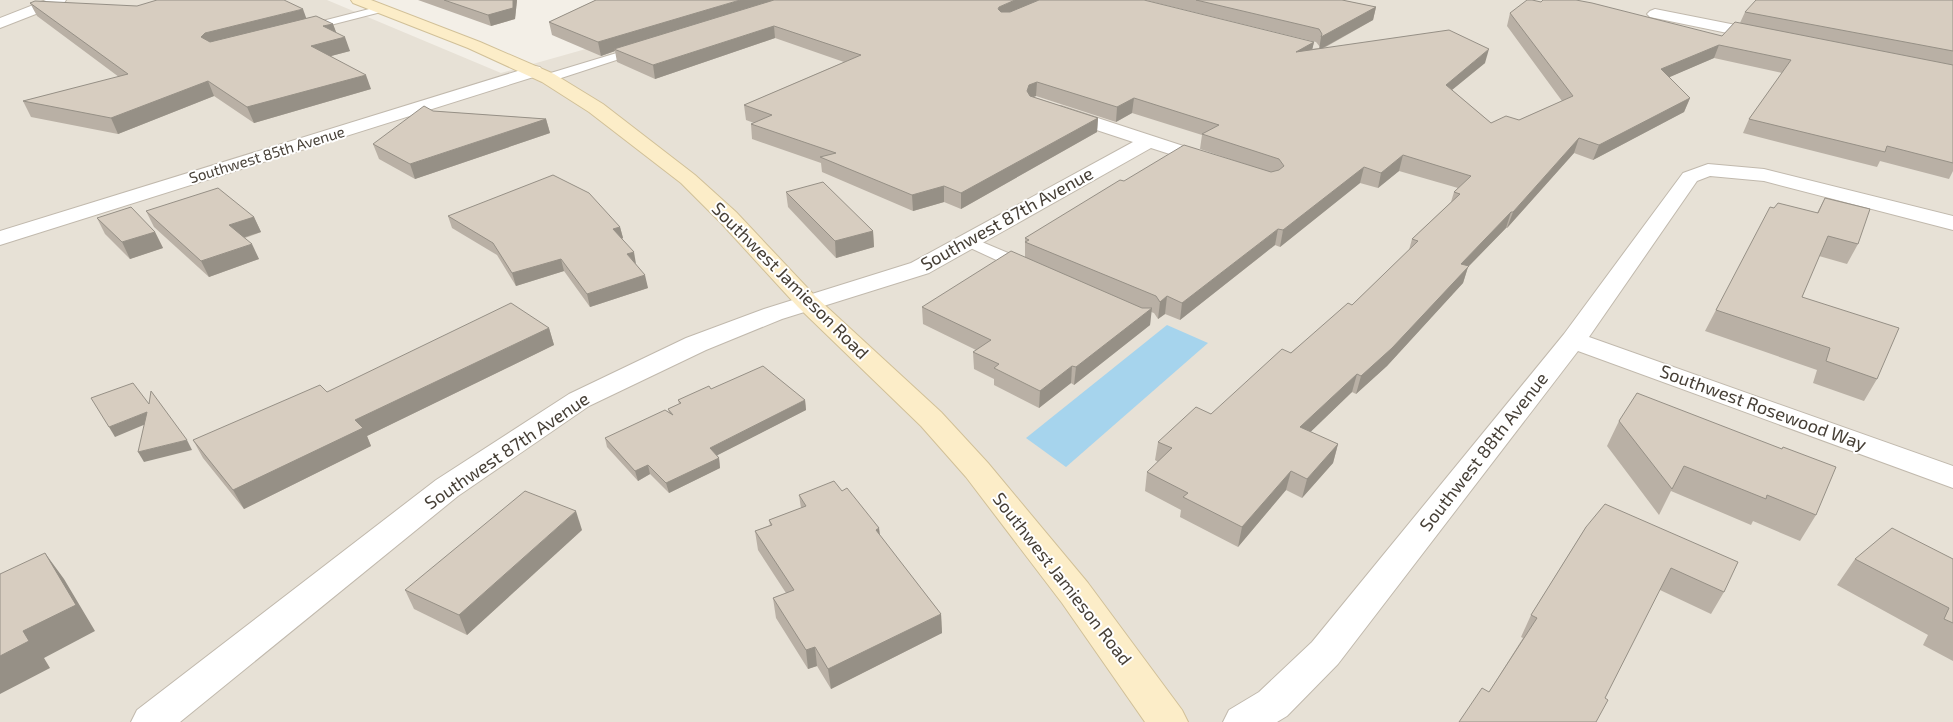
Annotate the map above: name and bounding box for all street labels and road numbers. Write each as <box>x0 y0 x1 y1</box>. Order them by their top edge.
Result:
street label: Southwest 85th Avenue <box>187 122 347 186</box>
street label: Southwest 87th Avenue <box>916 162 1097 275</box>
street label: Southwest Jamieson Road <box>708 197 874 363</box>
street label: Southwest Rosewood Way <box>1657 359 1870 455</box>
street label: Southwest 88th Avenue <box>1414 368 1552 535</box>
street label: Southwest 87th Avenue <box>420 387 593 513</box>
street label: Southwest Jamieson Road <box>988 488 1137 669</box>

